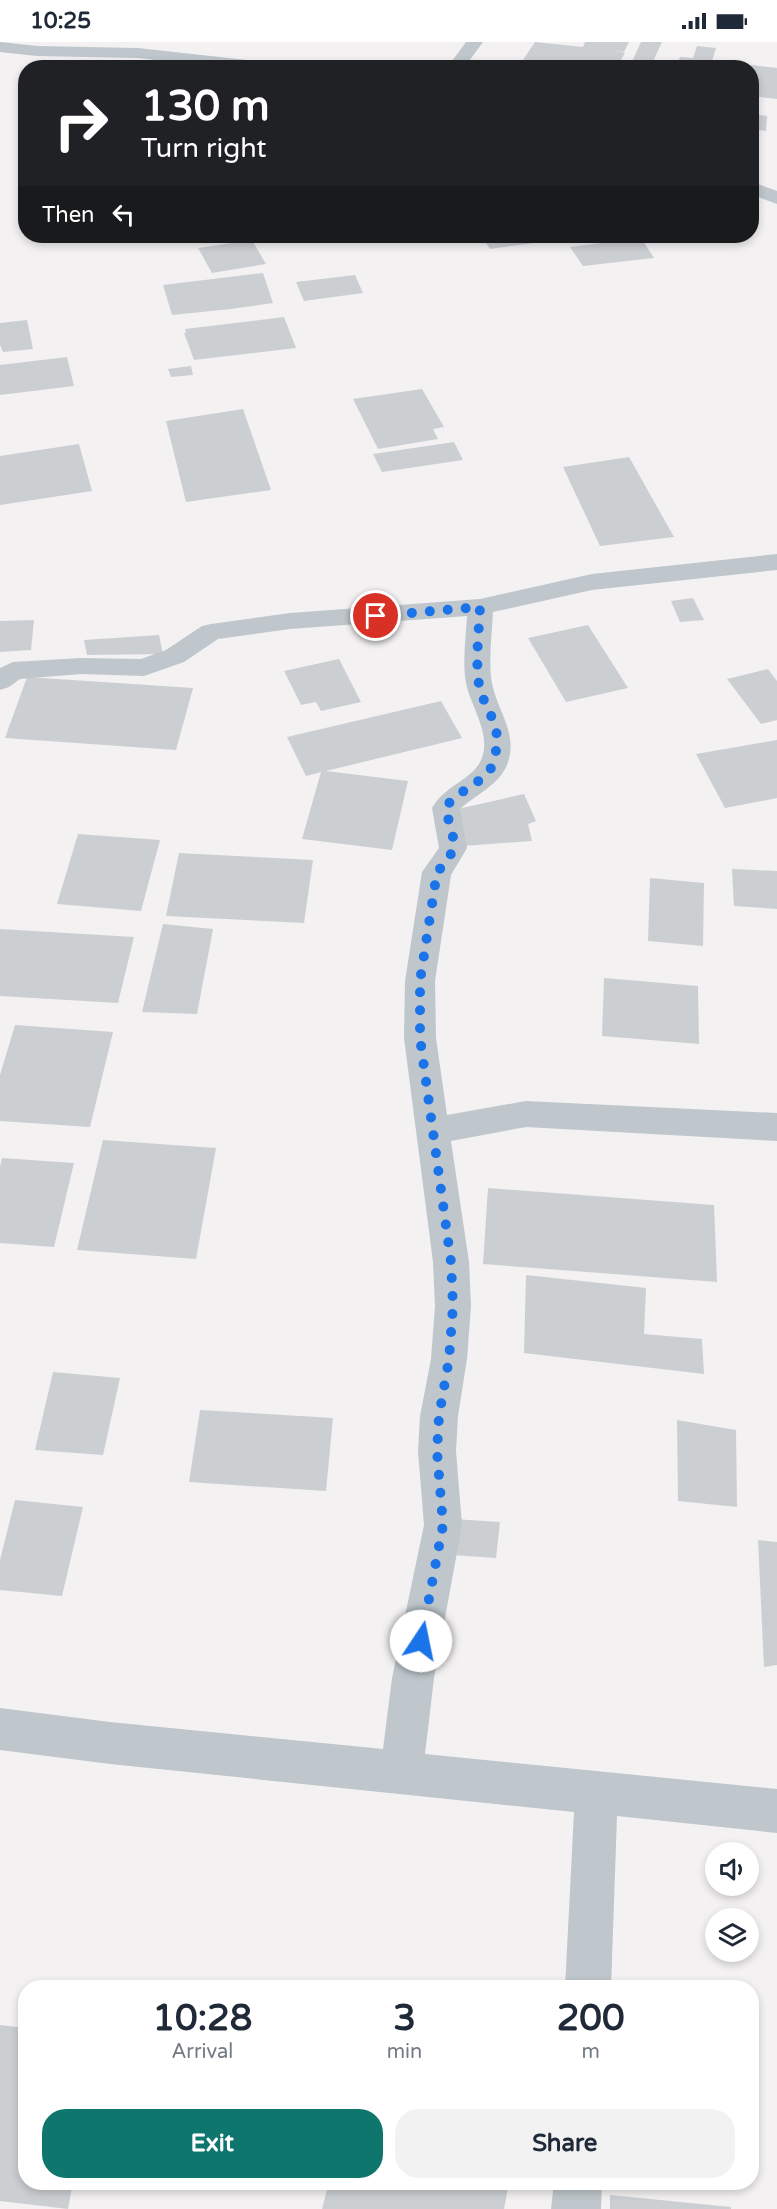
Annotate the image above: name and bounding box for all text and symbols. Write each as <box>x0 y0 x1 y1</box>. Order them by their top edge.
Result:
text: 10:25 <box>30 8 91 34</box>
text: 130 m <box>141 81 270 132</box>
icon: right <box>42 84 120 162</box>
text: Turn right <box>141 132 267 165</box>
icon: left <box>107 198 140 231</box>
text: Then <box>42 202 95 228</box>
pin <box>350 590 401 641</box>
icon: arrive <box>359 599 392 632</box>
position arrow <box>389 1609 453 1673</box>
map controls <box>705 1842 759 1962</box>
button: sound <box>705 1842 759 1896</box>
button: layers <box>705 1908 759 1962</box>
text: 10:28 <box>152 1997 252 2040</box>
text: 3 <box>393 1997 416 2040</box>
text: 200 <box>557 1997 625 2040</box>
text: Arrival <box>171 2040 233 2064</box>
text: min <box>387 2040 422 2064</box>
text: m <box>581 2040 600 2064</box>
button: Exit <box>42 2109 383 2178</box>
button: Share <box>395 2109 735 2178</box>

